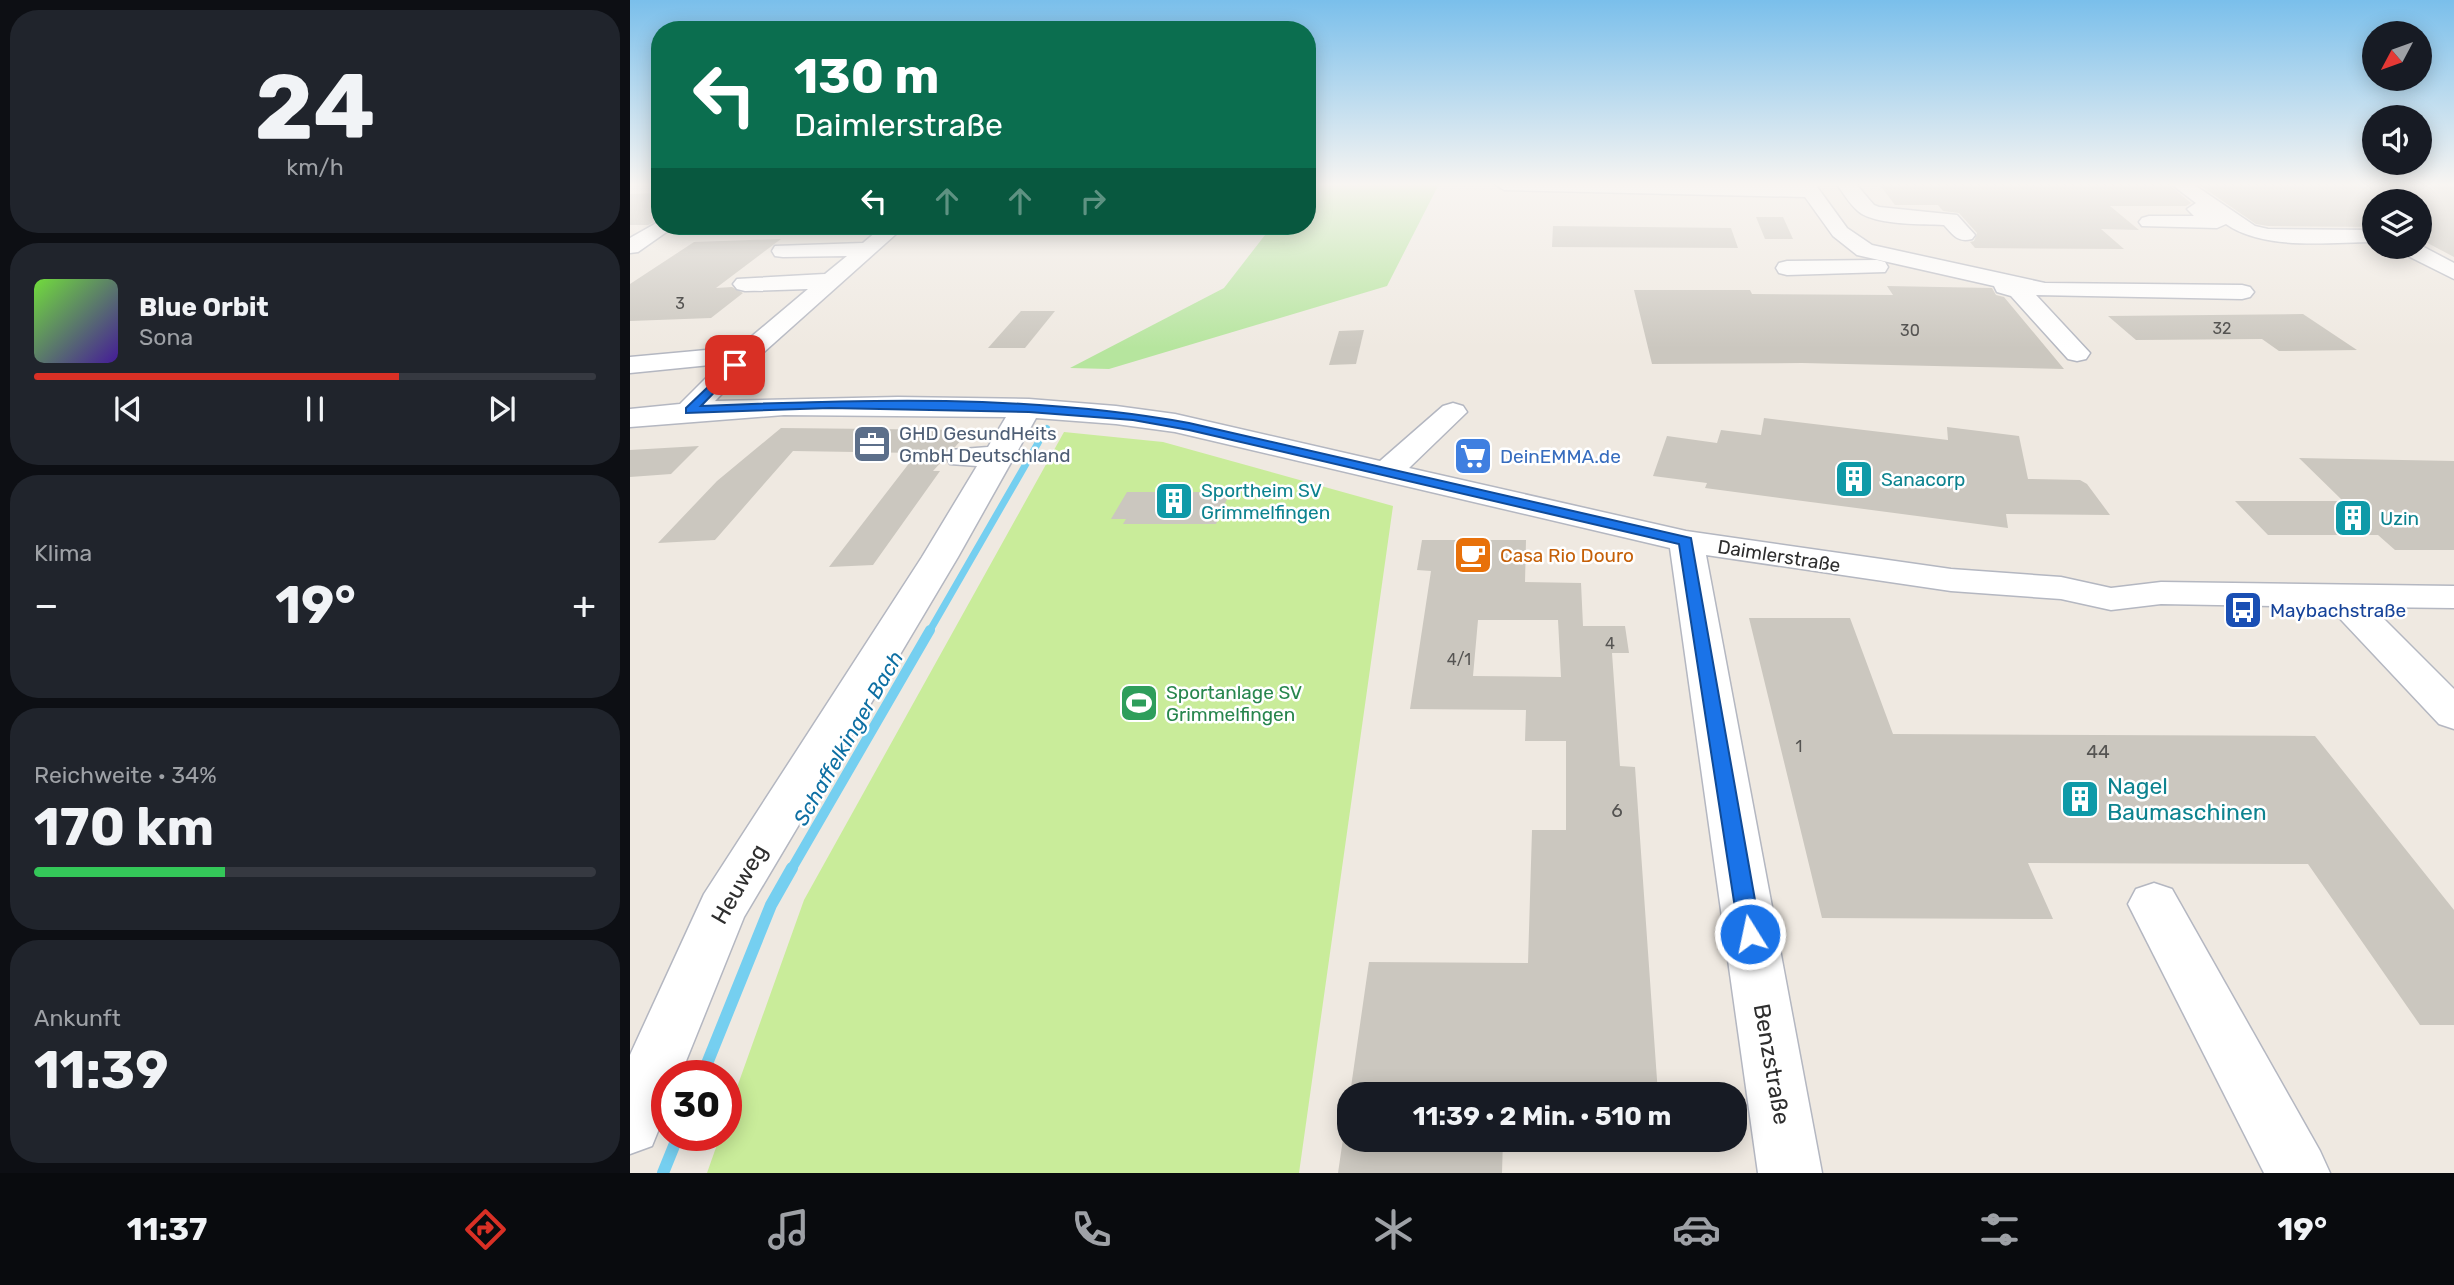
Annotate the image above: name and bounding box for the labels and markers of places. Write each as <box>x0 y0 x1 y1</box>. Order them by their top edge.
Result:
pin <box>705 335 765 395</box>
place label: GHD GesundHeits GmbH Deutschland <box>899 422 1071 467</box>
office icon: GHD GesundHeits GmbH Deutschland <box>851 423 893 465</box>
supermarket icon: DeinEMMA.de <box>1452 435 1494 477</box>
place label: DeinEMMA.de <box>1500 445 1621 468</box>
building icon: Sanacorp <box>1833 458 1875 500</box>
place label: Sanacorp <box>1881 468 1965 491</box>
place label: Sportheim SV Grimmelfingen <box>1201 479 1330 524</box>
building icon: Sportheim SV Grimmelfingen <box>1153 480 1195 522</box>
building icon: Uzin <box>2332 497 2374 539</box>
place label: Uzin <box>2380 507 2419 530</box>
cafe icon: Casa Rio Douro <box>1452 534 1494 576</box>
place label: Casa Rio Douro <box>1500 544 1634 567</box>
bus stop icon: Maybachstraße <box>2222 589 2264 631</box>
place label: Maybachstraße <box>2270 599 2406 622</box>
place label: Sportanlage SV Grimmelfingen <box>1166 681 1302 726</box>
sports icon: Sportanlage SV Grimmelfingen <box>1118 682 1160 724</box>
place label: Nagel Baumaschinen <box>2107 772 2267 826</box>
building icon: Nagel Baumaschinen <box>2059 778 2101 820</box>

